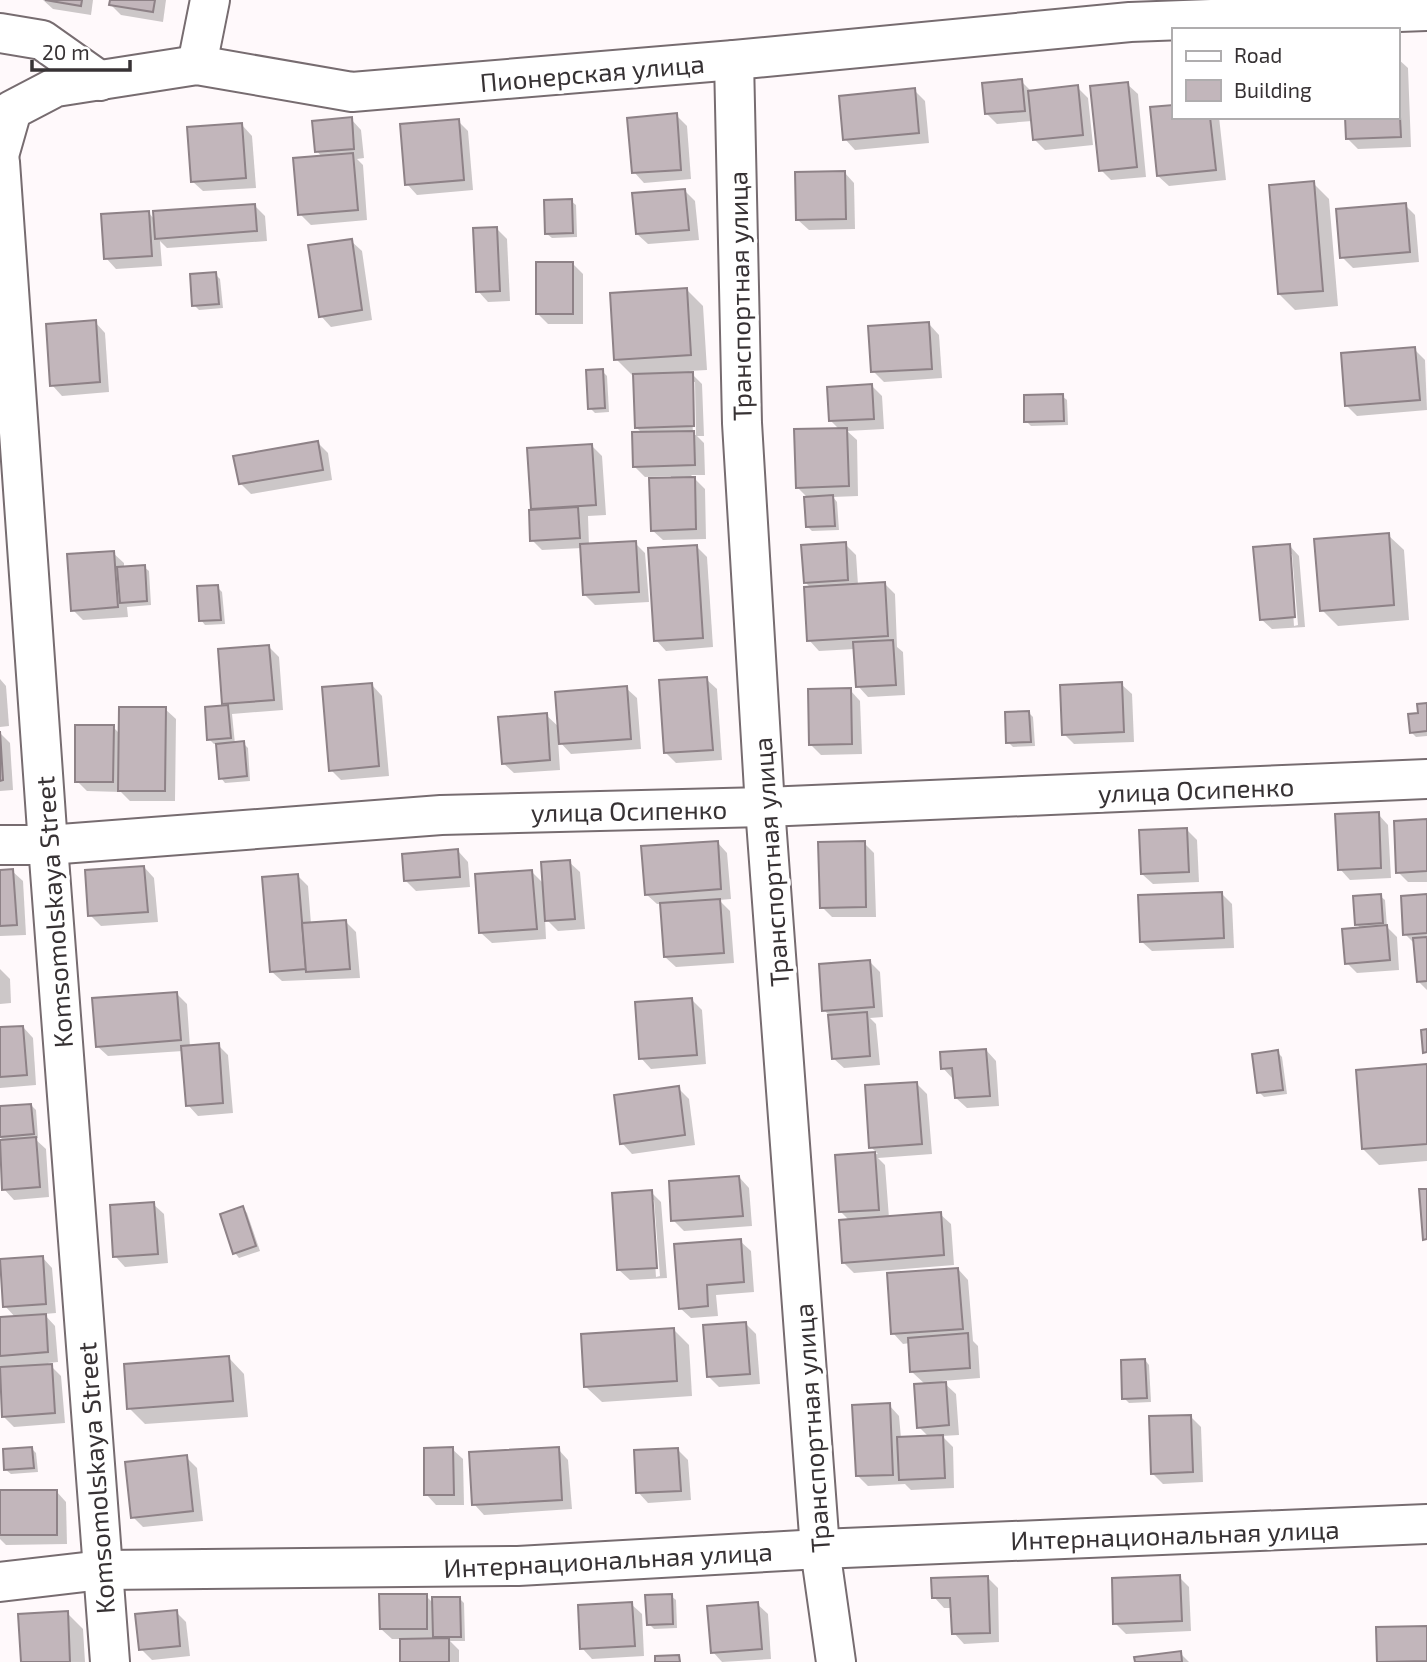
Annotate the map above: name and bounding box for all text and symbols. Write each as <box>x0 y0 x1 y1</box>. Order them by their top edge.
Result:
scale bar <box>32 28 130 72</box>
legend <box>1172 28 1399 119</box>
text: 20 m <box>42 39 90 64</box>
text: Road <box>1234 42 1282 67</box>
street label: Пионерская улица <box>478 47 706 98</box>
text: Building <box>1234 77 1312 102</box>
street label: Транспортная улица <box>721 171 758 421</box>
street label: Транспортная улица <box>746 736 795 988</box>
street label: улица Осипенко <box>1097 770 1295 809</box>
street label: Komsomolskaya Street <box>28 775 78 1049</box>
street label: улица Осипенко <box>530 793 728 828</box>
street label: Транспортная улица <box>787 1302 836 1554</box>
street label: Komsomolskaya Street <box>70 1341 120 1615</box>
street label: Интернациональная улица <box>1010 1513 1340 1556</box>
street label: Интернациональная улица <box>443 1535 773 1584</box>

